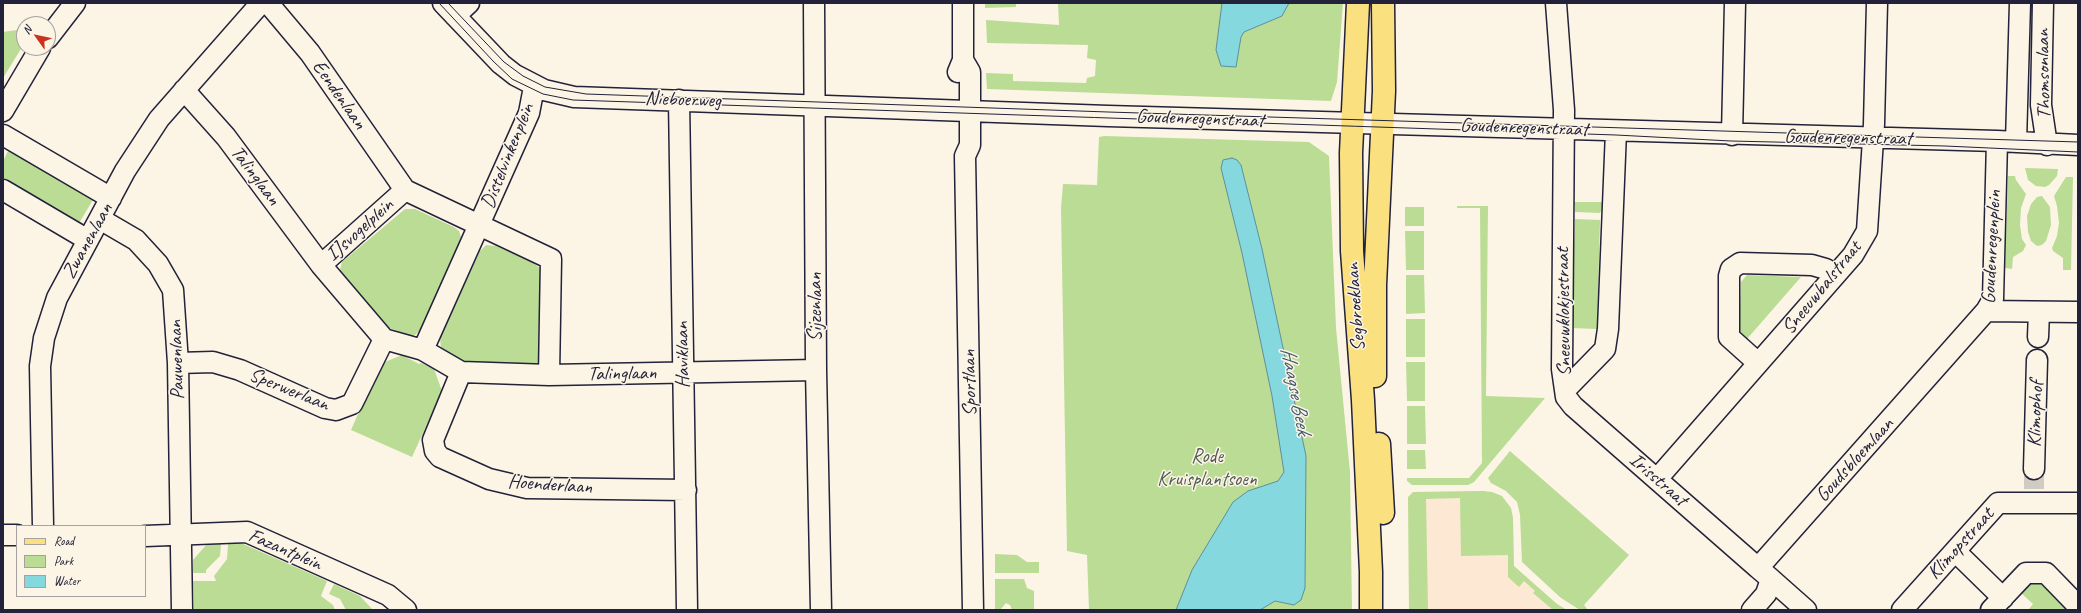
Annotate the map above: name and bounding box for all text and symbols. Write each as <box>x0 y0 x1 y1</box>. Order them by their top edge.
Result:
north arrow <box>16 16 56 56</box>
text: N <box>19 23 35 37</box>
street label: Thomsonlaan <box>2031 29 2057 119</box>
street label: Eendenlaan <box>307 56 371 134</box>
street label: Nieboerweg <box>645 87 721 113</box>
street label: Distelvinkenplein <box>476 100 540 212</box>
street label: Goudenregenstraat <box>1136 105 1264 133</box>
street label: Goudenregenstraat <box>1460 114 1588 142</box>
street label: Goudenregenstraat <box>1784 125 1912 151</box>
street label: Talinglaan <box>225 141 285 211</box>
street label: Goudenregenplein <box>1977 189 2007 305</box>
street label: IJsvogelplein <box>321 193 399 267</box>
street label: Zwanenlaan <box>57 199 119 283</box>
street label: Sneeuwbalstraat <box>1777 236 1867 340</box>
street label: Sneeuwklokjestraat <box>1551 247 1577 377</box>
street label: Segbroeklaan <box>1341 262 1371 352</box>
street label: Sijzenlaan <box>804 272 828 342</box>
street label: Pauwenlaan <box>164 320 190 400</box>
street label: Haviklaan <box>670 322 696 388</box>
water label: Haagse Beek <box>1274 345 1316 437</box>
street label: Sportlaan <box>957 349 983 417</box>
street label: Talinglaan <box>587 361 657 387</box>
street label: Sperwerlaan <box>245 363 333 417</box>
street label: Klimophof <box>2023 380 2049 448</box>
street label: Goudsbloemlaan <box>1811 413 1899 507</box>
park label: Rode Kruisplantsoen <box>1157 445 1257 492</box>
street label: Irisstraat <box>1624 448 1692 512</box>
street label: Hoenderlaan <box>507 470 593 500</box>
street label: Klimopstraat <box>1923 503 1999 585</box>
street label: Fazantplein <box>245 524 325 576</box>
legend <box>16 525 146 597</box>
text: Road <box>54 533 74 549</box>
text: Park <box>54 553 73 569</box>
text: Water <box>54 573 80 589</box>

